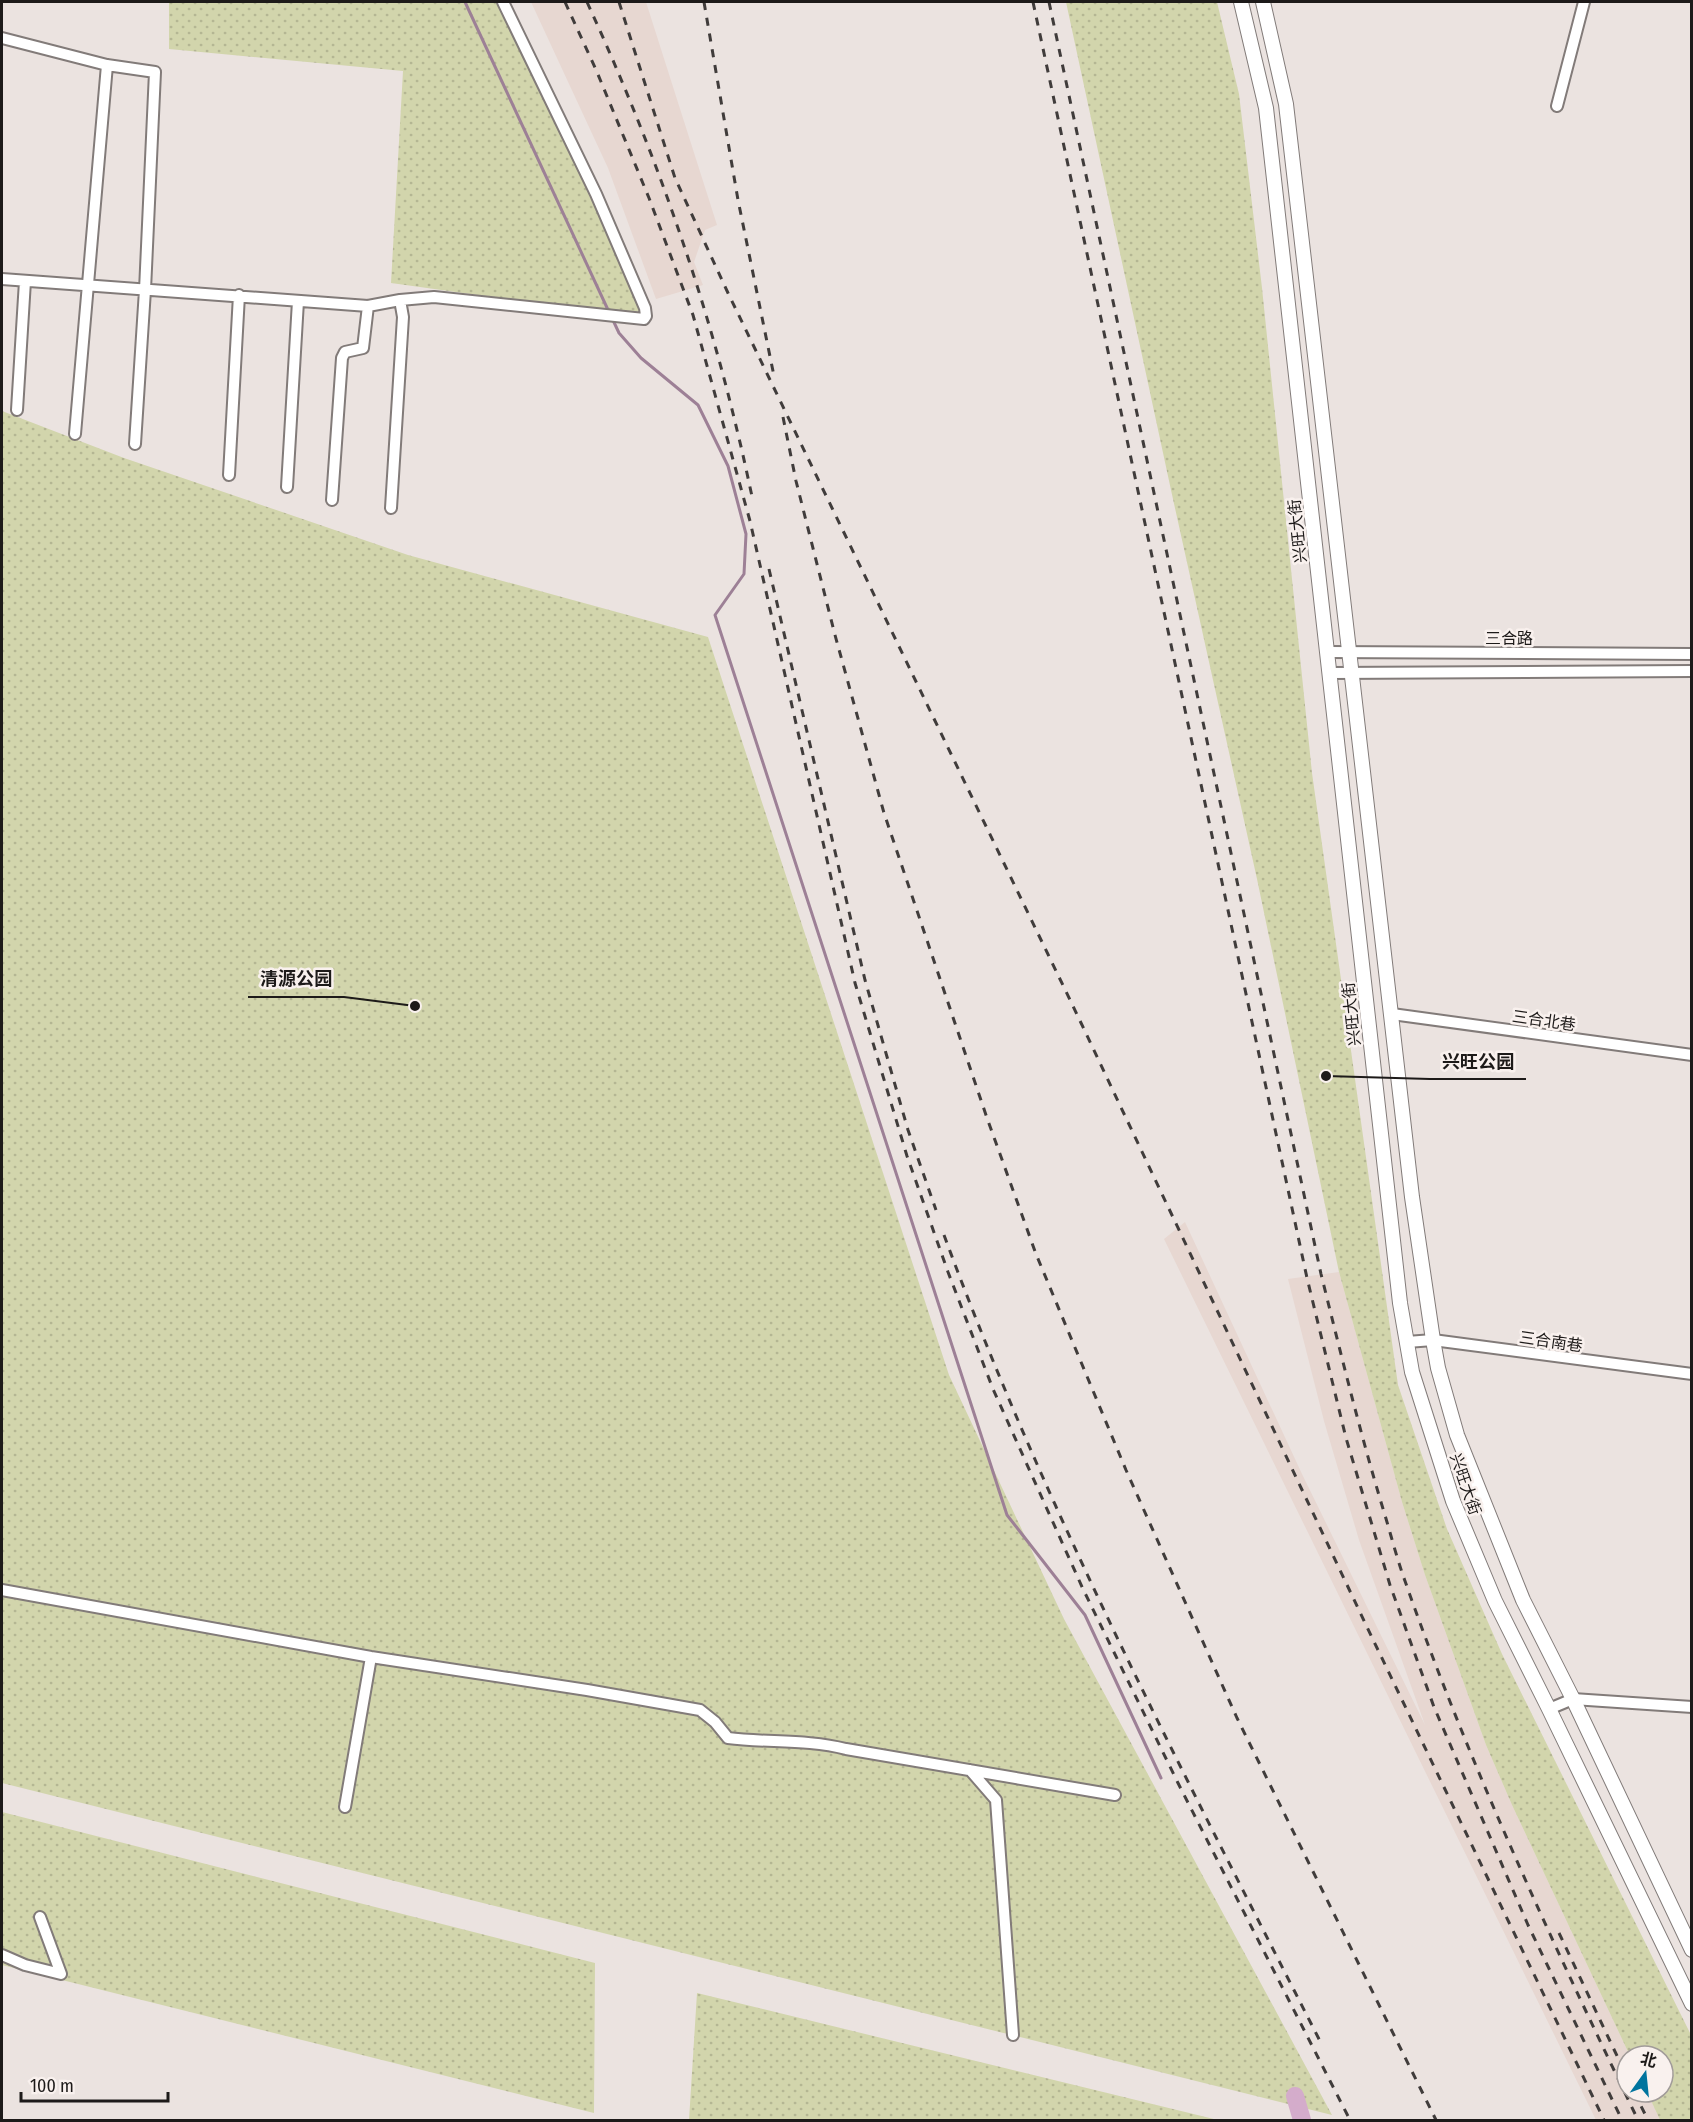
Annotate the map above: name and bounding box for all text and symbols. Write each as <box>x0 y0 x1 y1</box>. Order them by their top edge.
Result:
street label: 兴旺大街 <box>1285 498 1310 564</box>
street label: 三合路 <box>1485 629 1533 648</box>
callout: 清源公园 <box>248 961 344 997</box>
text: 清源公园 <box>260 968 332 990</box>
street label: 兴旺大街 <box>1339 981 1364 1047</box>
street label: 三合北巷 <box>1511 1007 1577 1034</box>
callout: 兴旺公园 <box>1430 1043 1526 1079</box>
text: 兴旺公园 <box>1442 1051 1514 1073</box>
street label: 三合南巷 <box>1518 1328 1584 1355</box>
street label: 兴旺大街 <box>1446 1451 1485 1518</box>
north arrow <box>1615 2044 1675 2104</box>
text: 北 <box>1639 2049 1659 2071</box>
scale bar <box>21 2065 168 2103</box>
text: 100 m <box>30 2075 74 2097</box>

